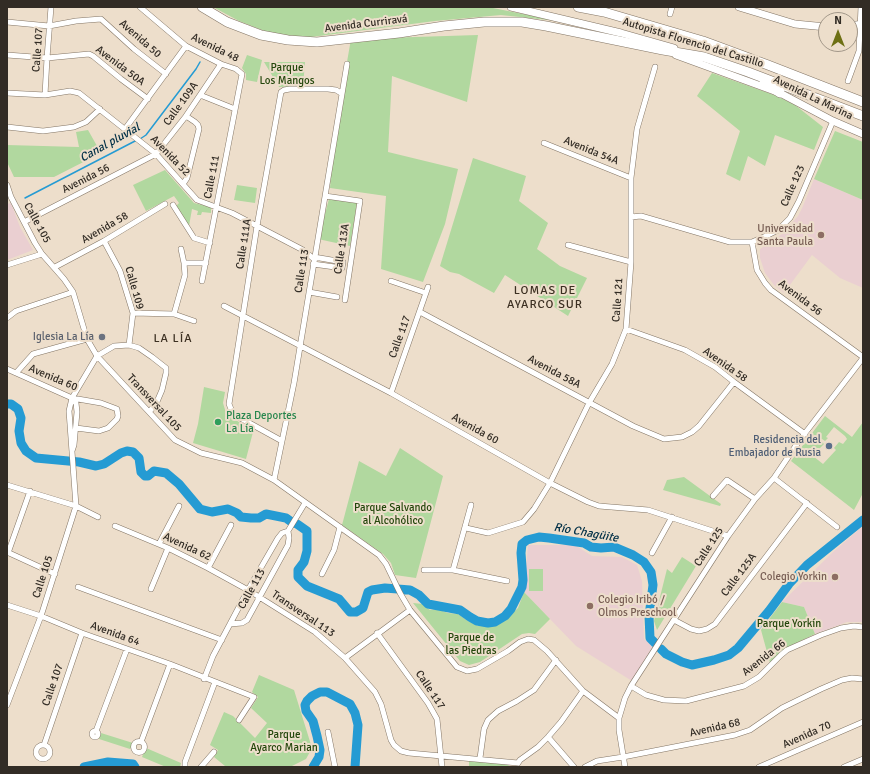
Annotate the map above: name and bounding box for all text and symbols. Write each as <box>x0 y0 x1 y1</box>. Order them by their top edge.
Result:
street label: Avenida Curriravá <box>324 12 408 36</box>
north arrow <box>818 12 858 52</box>
text: N <box>834 14 842 27</box>
street label: Autopista Florencio del Castillo <box>621 15 765 71</box>
street label: Avenida 50 <box>116 17 164 61</box>
street label: Calle 107 <box>30 28 46 72</box>
street label: Avenida 48 <box>189 31 241 65</box>
street label: Avenida 50A <box>93 43 147 89</box>
park label: Parque Los Mangos <box>259 61 315 87</box>
street label: Avenida La Marina <box>771 73 855 123</box>
street label: Calle 109A <box>161 80 201 128</box>
water label: Canal pluvial <box>77 121 143 165</box>
street label: Avenida 52 <box>147 133 193 179</box>
street label: Avenida 54A <box>561 134 621 168</box>
street label: Calle 111 <box>201 154 223 200</box>
street label: Avenida 56 <box>60 161 112 197</box>
street label: Calle 123 <box>778 163 808 209</box>
street label: Calle 105 <box>21 201 53 245</box>
street label: Avenida 58 <box>79 209 131 247</box>
street label: Calle 111A <box>234 218 254 270</box>
place label: Universidad Santa Paula <box>757 222 813 248</box>
street label: Calle 113A <box>332 223 352 275</box>
marker: Universidad Santa Paula <box>816 230 826 240</box>
street label: Calle 113 <box>292 248 312 294</box>
street label: Calle 109 <box>122 265 146 311</box>
street label: Avenida 56 <box>775 277 825 319</box>
street label: Calle 121 <box>610 278 626 322</box>
district label: LOMAS DE AYARCO SUR <box>507 284 583 312</box>
street label: Calle 117 <box>386 314 414 360</box>
place label: Iglesia La Lía <box>33 330 94 344</box>
marker: Iglesia La Lía <box>97 332 107 342</box>
district label: LA LÍA <box>153 332 193 346</box>
street label: Avenida 58 <box>700 345 750 385</box>
street label: Avenida 58A <box>525 352 583 392</box>
street label: Avenida 60 <box>27 362 79 394</box>
street label: Transversal 105 <box>124 372 184 434</box>
place label: Plaza Deportes La Lía <box>226 409 297 435</box>
street label: Avenida 60 <box>449 411 501 447</box>
marker: Plaza Deportes La Lía <box>213 417 223 427</box>
place label: Residencia del Embajador de Rusia <box>728 433 821 459</box>
marker: Residencia del Embajador de Rusia <box>824 441 834 451</box>
park label: Parque Salvando al Alcohólico <box>354 501 432 527</box>
water label: Río Chagüite <box>553 520 619 546</box>
street label: Calle 125 <box>691 525 727 569</box>
street label: Avenida 62 <box>161 530 213 564</box>
street label: Calle 125A <box>718 551 760 599</box>
street label: Calle 105 <box>30 554 56 600</box>
street label: Calle 113 <box>236 567 268 611</box>
place label: Colegio Yorkin <box>760 570 827 584</box>
marker: Colegio Yorkin <box>830 572 840 582</box>
street label: Transversal 113 <box>269 588 337 640</box>
place label: Colegio Iribó / Olmos Preschool <box>598 593 676 619</box>
marker: Colegio Iribó / Olmos Preschool <box>585 601 595 611</box>
park label: Parque Yorkín <box>757 617 821 631</box>
street label: Avenida 64 <box>88 619 142 649</box>
park label: Parque de las Piedras <box>446 631 496 657</box>
street label: Avenida 66 <box>740 637 788 679</box>
street label: Calle 107 <box>40 662 66 708</box>
street label: Calle 117 <box>412 668 448 712</box>
street label: Avenida 68 <box>688 716 742 740</box>
street label: Avenida 70 <box>781 718 833 752</box>
park label: Parque Ayarco Marian <box>250 728 318 754</box>

